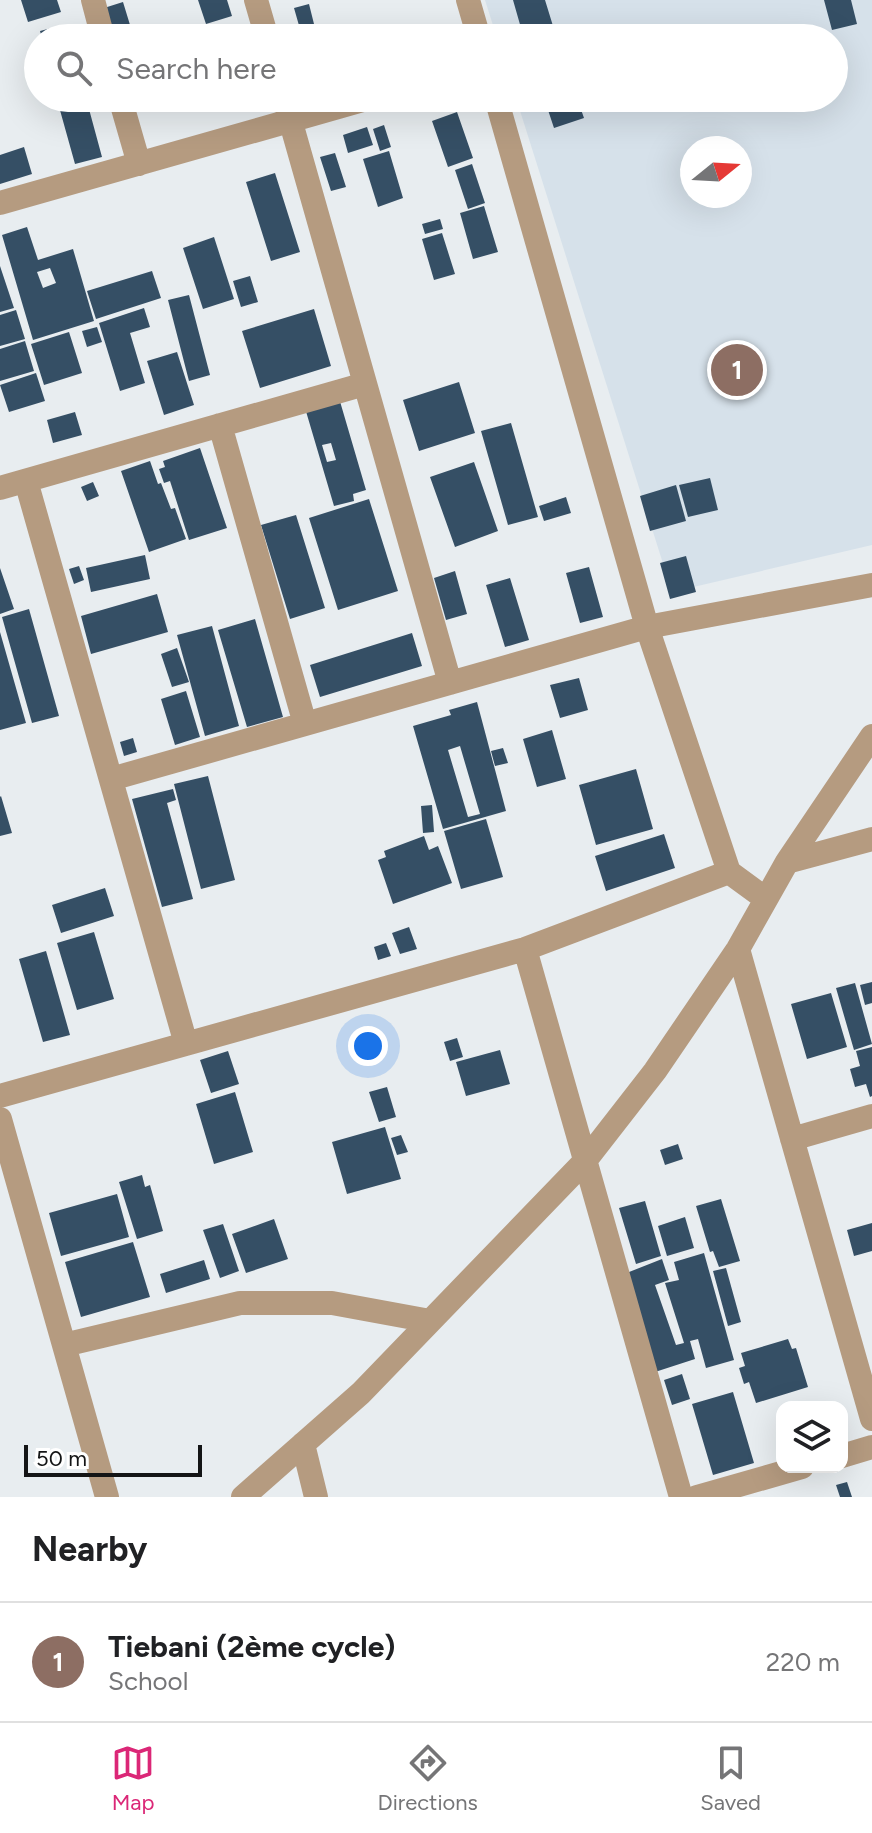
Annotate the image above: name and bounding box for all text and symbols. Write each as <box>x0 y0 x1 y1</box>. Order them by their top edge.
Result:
search box <box>24 24 848 112</box>
icon: search <box>52 46 96 90</box>
text: Search here <box>116 50 276 87</box>
north arrow <box>680 136 752 208</box>
pin: 1 <box>711 340 763 400</box>
your location <box>348 1026 388 1066</box>
map controls <box>776 1401 848 1473</box>
button: layers <box>776 1401 848 1473</box>
scale bar <box>24 1441 202 1477</box>
text: 50 m <box>36 1445 87 1472</box>
text: Nearby <box>32 1529 147 1570</box>
text: Tiebani (2ème cycle) <box>108 1628 395 1665</box>
text: 1 <box>53 1646 63 1678</box>
text: 220 m <box>766 1646 840 1678</box>
text: School <box>108 1665 188 1697</box>
tab: Map <box>111 1741 155 1816</box>
tab: Directions <box>378 1741 478 1816</box>
tab: Saved <box>700 1741 761 1816</box>

